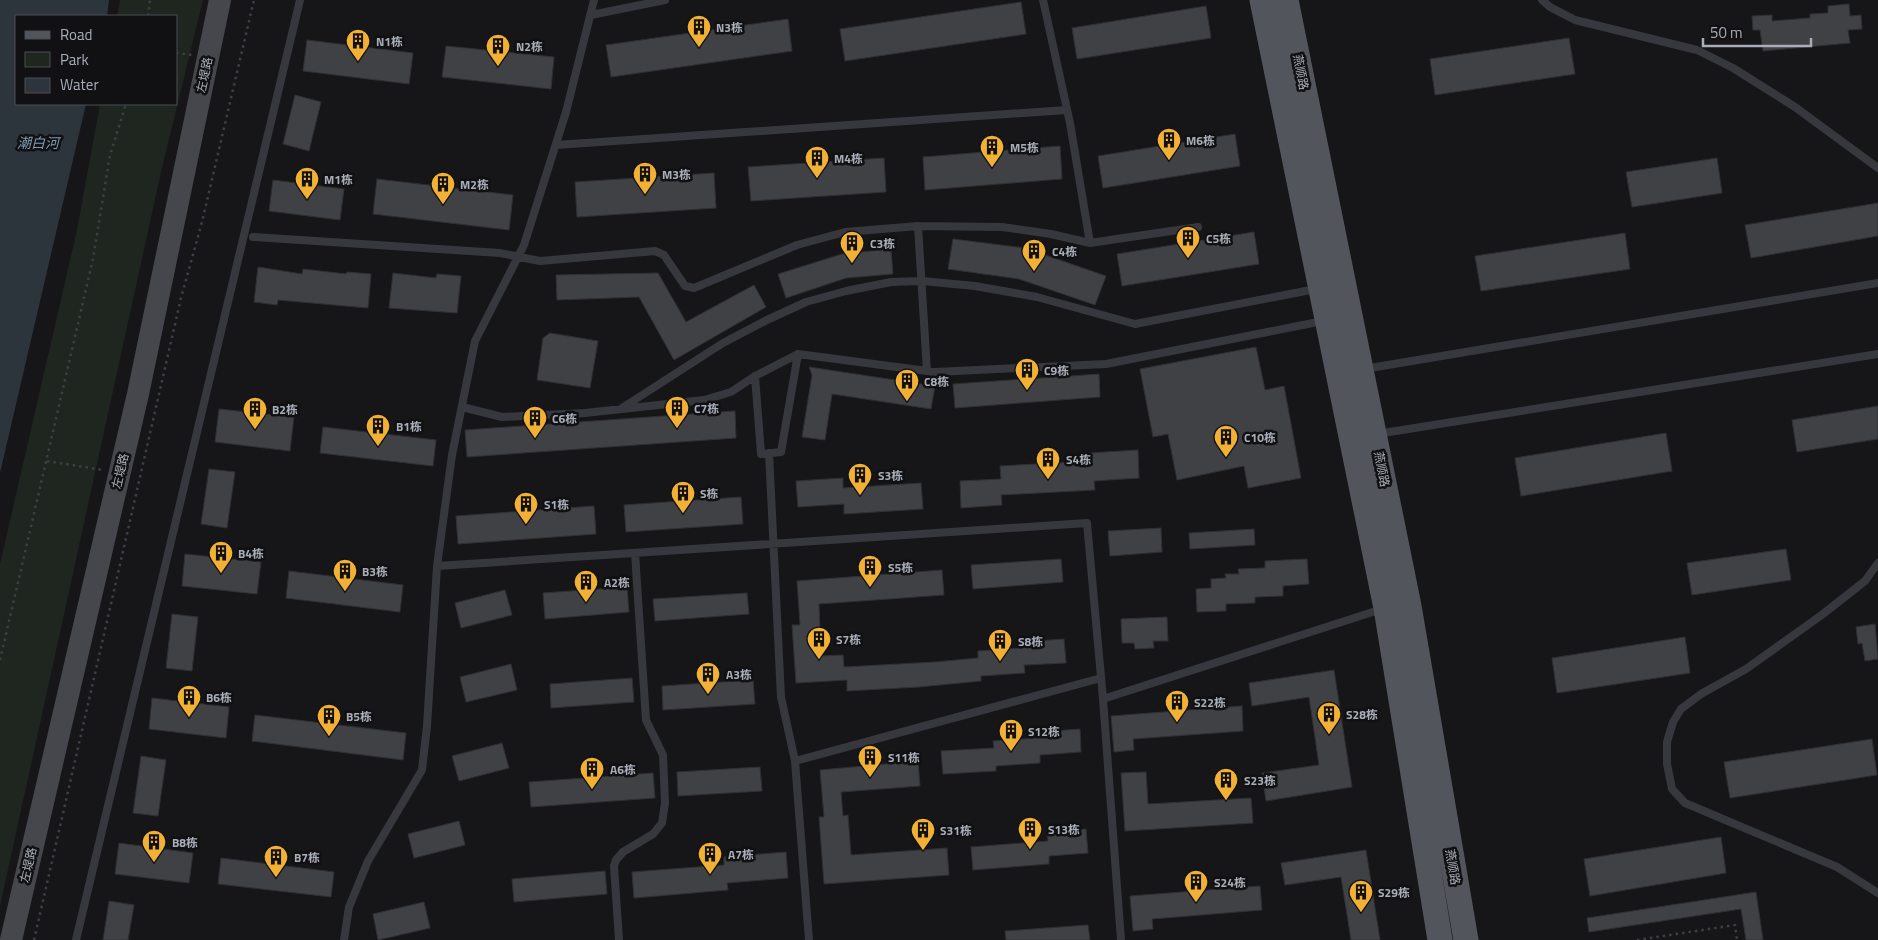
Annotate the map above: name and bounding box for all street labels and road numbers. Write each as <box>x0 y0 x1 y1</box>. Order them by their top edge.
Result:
street label: 燕顺路 <box>1288 53 1314 91</box>
street label: 左堤路 <box>191 55 217 95</box>
street label: 燕顺路 <box>1369 450 1395 488</box>
street label: 左堤路 <box>107 451 133 491</box>
street label: 左堤路 <box>15 845 41 885</box>
street label: 燕顺路 <box>1441 848 1465 886</box>

